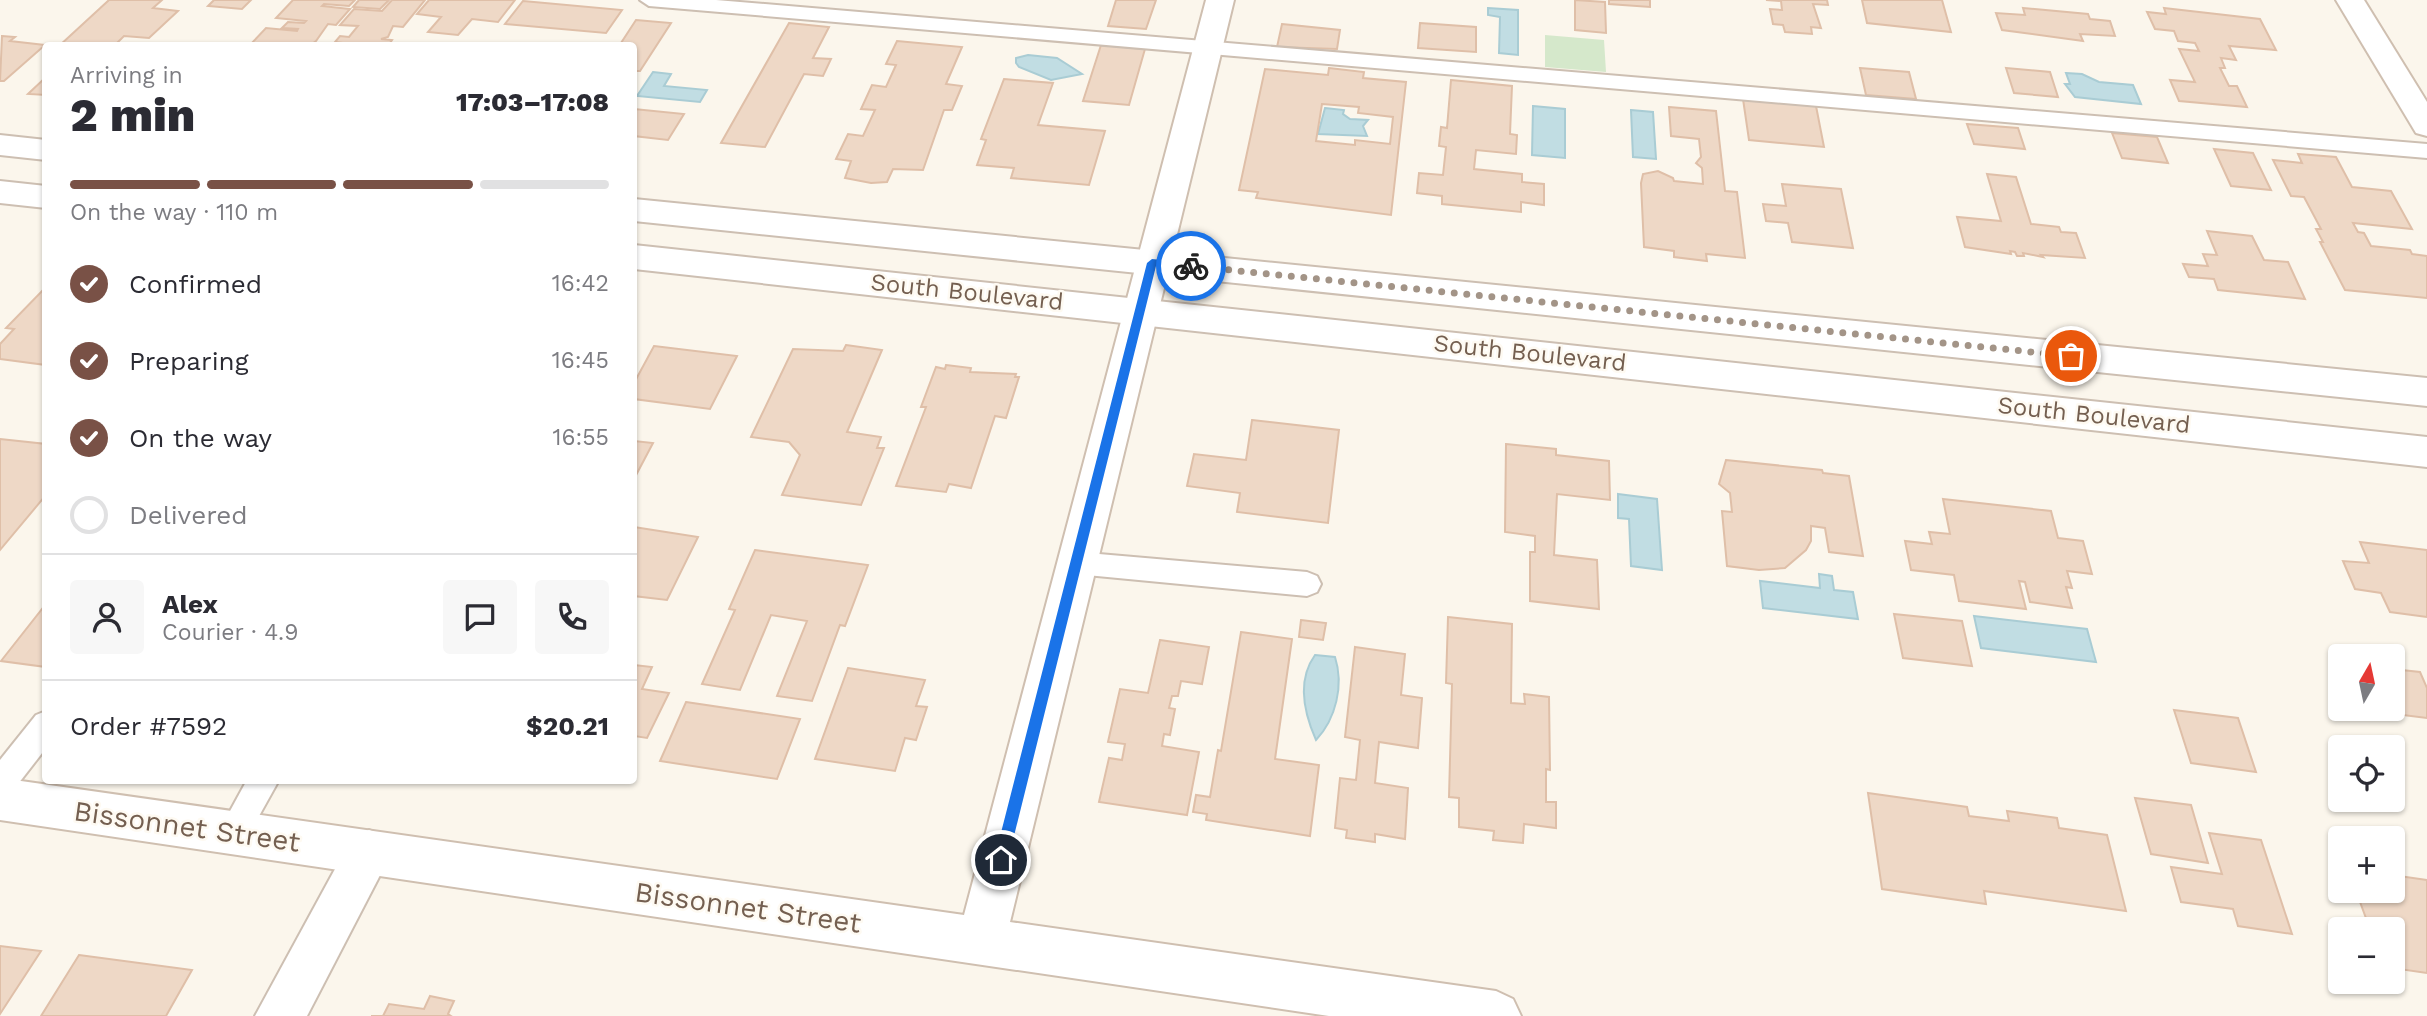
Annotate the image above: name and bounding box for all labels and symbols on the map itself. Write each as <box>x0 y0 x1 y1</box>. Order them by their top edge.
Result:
courier <box>1156 231 1226 301</box>
street label: South Boulevard <box>869 268 1065 316</box>
pin <box>2041 326 2101 386</box>
street label: South Boulevard <box>1432 329 1628 377</box>
street label: South Boulevard <box>1996 391 2192 439</box>
north arrow <box>2328 644 2404 721</box>
street label: Bissonnet Street <box>72 794 302 859</box>
pin <box>971 830 1031 890</box>
street label: Bissonnet Street <box>633 875 863 940</box>

